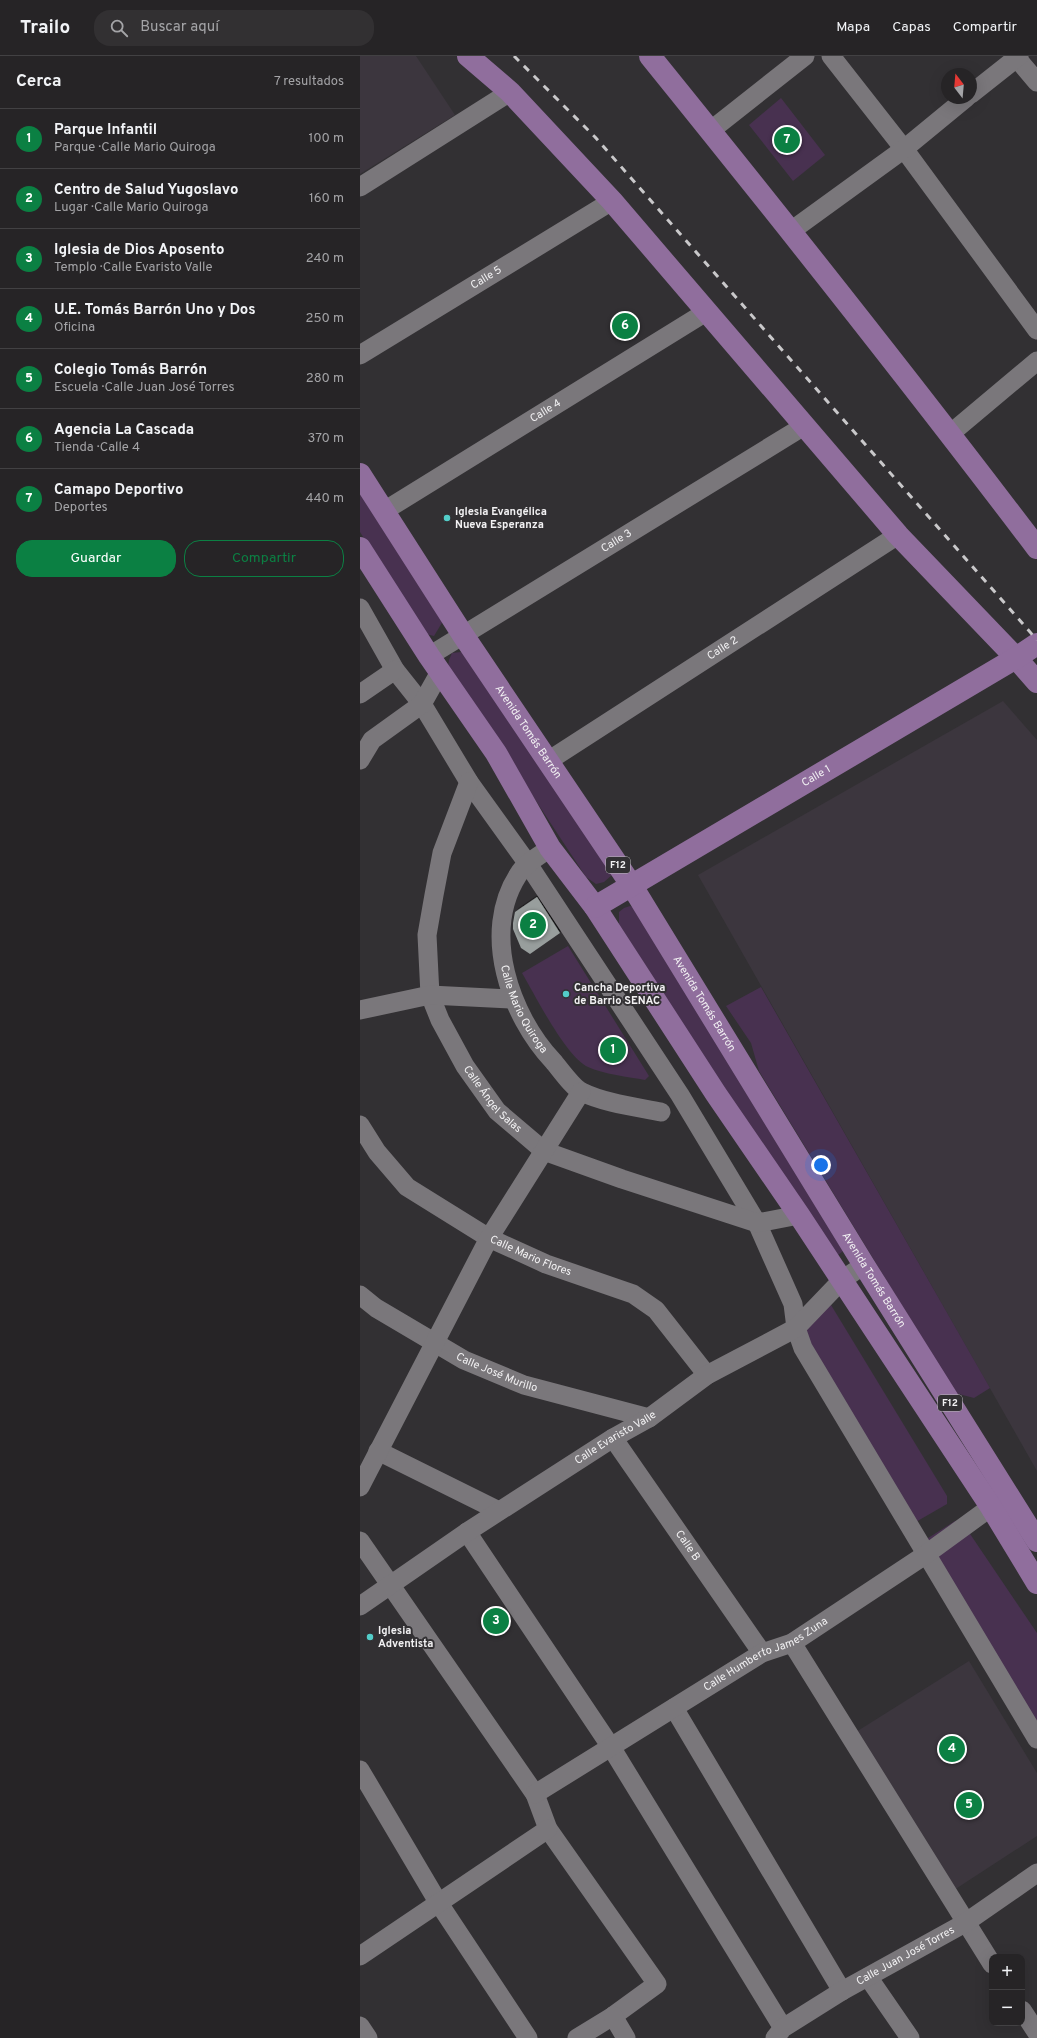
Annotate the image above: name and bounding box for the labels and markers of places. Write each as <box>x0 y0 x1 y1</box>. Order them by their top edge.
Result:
pin: 7 <box>774 125 800 155</box>
pin: 6 <box>612 311 638 341</box>
place label: Iglesia Evangélica Nueva Esperanza <box>455 505 547 532</box>
marker: Iglesia Evangélica Nueva Esperanza <box>442 513 452 523</box>
pin: 2 <box>520 910 546 940</box>
place label: Cancha Deportiva de Barrio SENAC <box>574 981 665 1008</box>
marker: Cancha Deportiva de Barrio SENAC <box>561 989 571 999</box>
pin: 1 <box>600 1035 626 1065</box>
pin: 3 <box>483 1606 509 1636</box>
place label: Iglesia Adventista <box>378 1624 433 1651</box>
marker: Iglesia Adventista <box>365 1632 375 1642</box>
pin: 4 <box>939 1734 965 1764</box>
pin: 5 <box>956 1790 982 1820</box>

